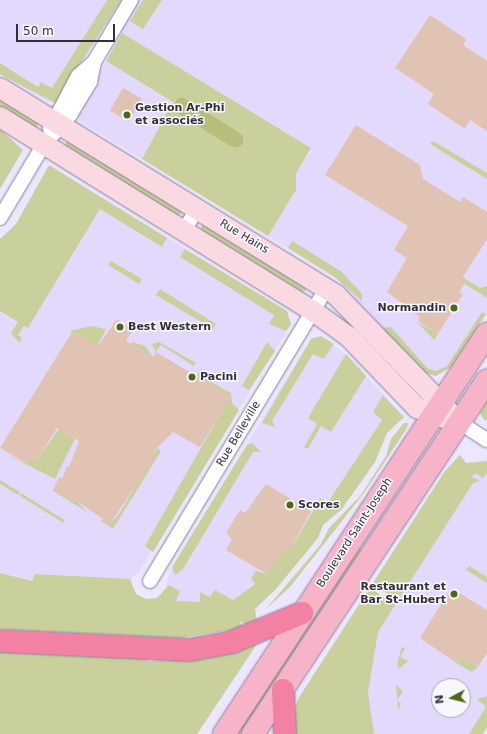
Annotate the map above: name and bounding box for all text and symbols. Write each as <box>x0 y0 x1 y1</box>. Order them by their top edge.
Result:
scale bar <box>18 16 117 42</box>
text: 50 m <box>23 24 54 38</box>
place label: Gestion Ar-Phi et associés <box>135 102 224 128</box>
marker: Gestion Ar-Phi et associés <box>122 110 132 120</box>
street label: Rue Hains <box>217 217 271 257</box>
place label: Normandin <box>378 301 446 315</box>
marker: Normandin <box>449 303 459 313</box>
place label: Best Western <box>128 320 211 334</box>
marker: Best Western <box>115 322 125 332</box>
place label: Pacini <box>200 370 237 384</box>
marker: Pacini <box>187 372 197 382</box>
street label: Rue Belleville <box>214 399 264 469</box>
street label: Boulevard Saint-Joseph <box>315 476 395 590</box>
place label: Scores <box>298 498 339 512</box>
marker: Scores <box>285 500 295 510</box>
place label: Restaurant et Bar St-Hubert <box>360 581 446 607</box>
marker: Restaurant et Bar St-Hubert <box>449 589 459 599</box>
north arrow <box>431 678 471 718</box>
text: N <box>433 694 447 705</box>

